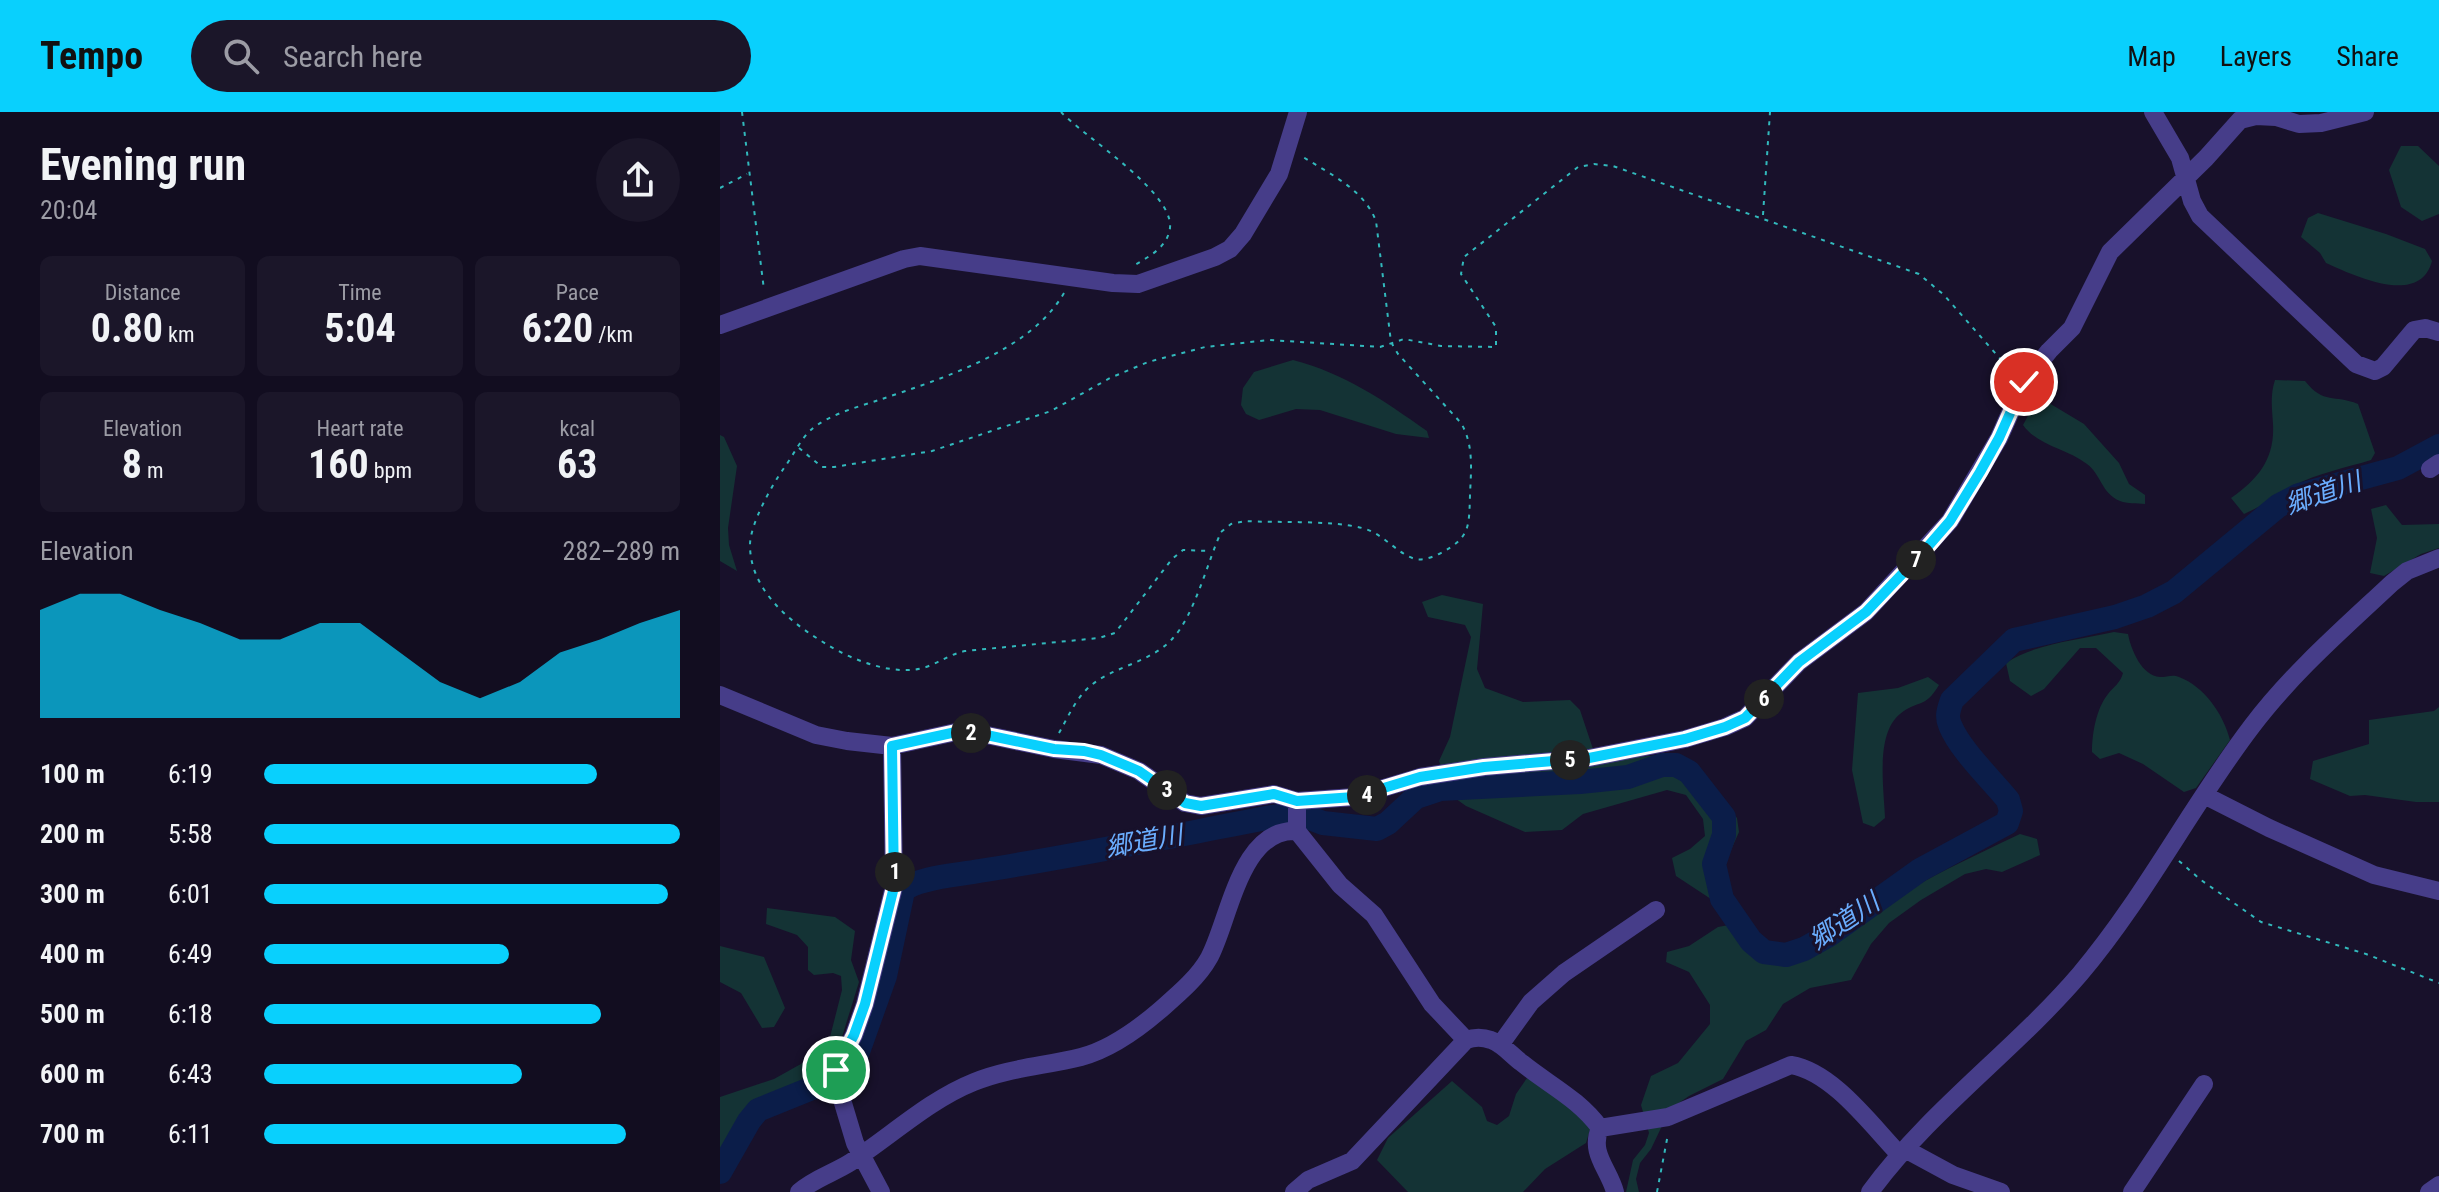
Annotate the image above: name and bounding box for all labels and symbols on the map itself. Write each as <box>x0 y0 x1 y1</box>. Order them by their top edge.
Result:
pin <box>1990 348 2058 416</box>
water label: 郷道川 <box>2281 465 2368 520</box>
pin: 7 <box>1896 540 1936 580</box>
pin: 6 <box>1744 679 1784 719</box>
pin: 2 <box>951 713 991 753</box>
pin: 5 <box>1550 740 1590 780</box>
pin: 3 <box>1147 770 1187 810</box>
pin: 4 <box>1347 775 1387 815</box>
water label: 郷道川 <box>1103 819 1188 863</box>
pin: 1 <box>875 852 915 892</box>
water label: 郷道川 <box>1803 885 1887 955</box>
pin <box>802 1036 870 1104</box>

